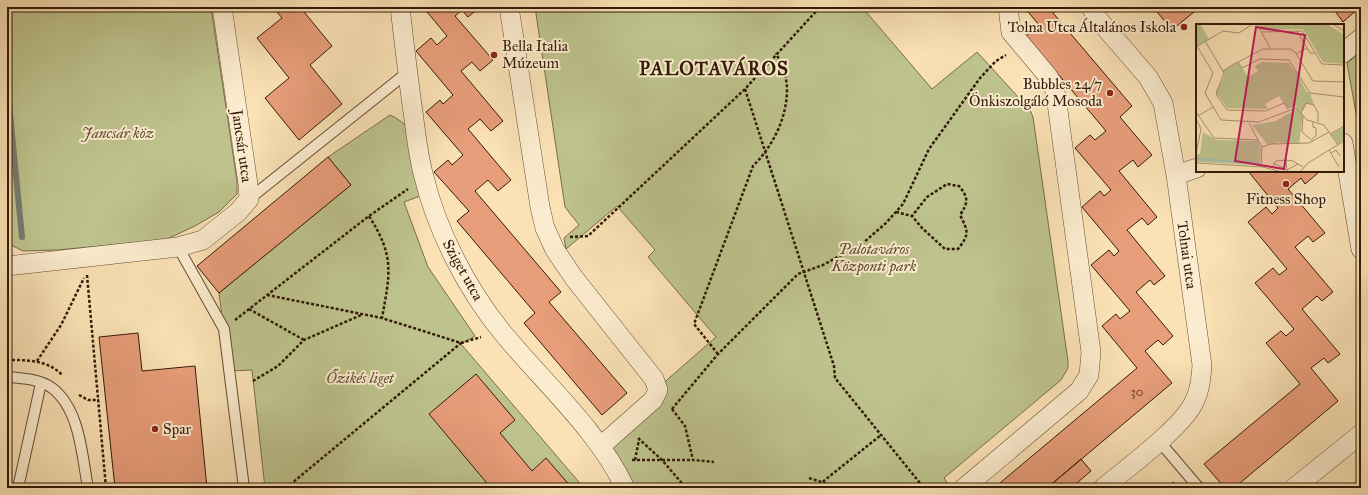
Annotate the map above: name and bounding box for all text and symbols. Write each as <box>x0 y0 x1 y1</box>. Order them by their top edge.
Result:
place label: Tolna Utca Általános Iskola <box>1008 17 1177 36</box>
marker: Tolna Utca Általános Iskola <box>1179 22 1189 32</box>
inset map <box>1196 24 1344 172</box>
place label: Bella Italia Múzeum <box>502 37 569 72</box>
marker: Bella Italia Múzeum <box>489 50 499 60</box>
district label: PALOTAVÁROS <box>639 56 789 80</box>
place label: Bubbles 24/7 Önkiszolgáló Mosoda <box>969 75 1103 110</box>
marker: Bubbles 24/7 Önkiszolgáló Mosoda <box>1105 88 1115 98</box>
street label: Jancsár utca <box>227 107 256 184</box>
park label: Jancsár köz <box>81 124 154 142</box>
marker: Fitness Shop <box>1281 179 1291 189</box>
place label: Fitness Shop <box>1246 190 1326 208</box>
street label: Tolnai utca <box>1173 220 1201 291</box>
street label: Sziget utca <box>439 236 488 304</box>
park label: Palotaváros Központi park <box>831 240 917 276</box>
park label: Őzikés liget <box>326 368 395 387</box>
house number: 30 <box>1131 384 1143 400</box>
place label: Spar <box>163 420 191 438</box>
marker: Spar <box>150 424 160 434</box>

